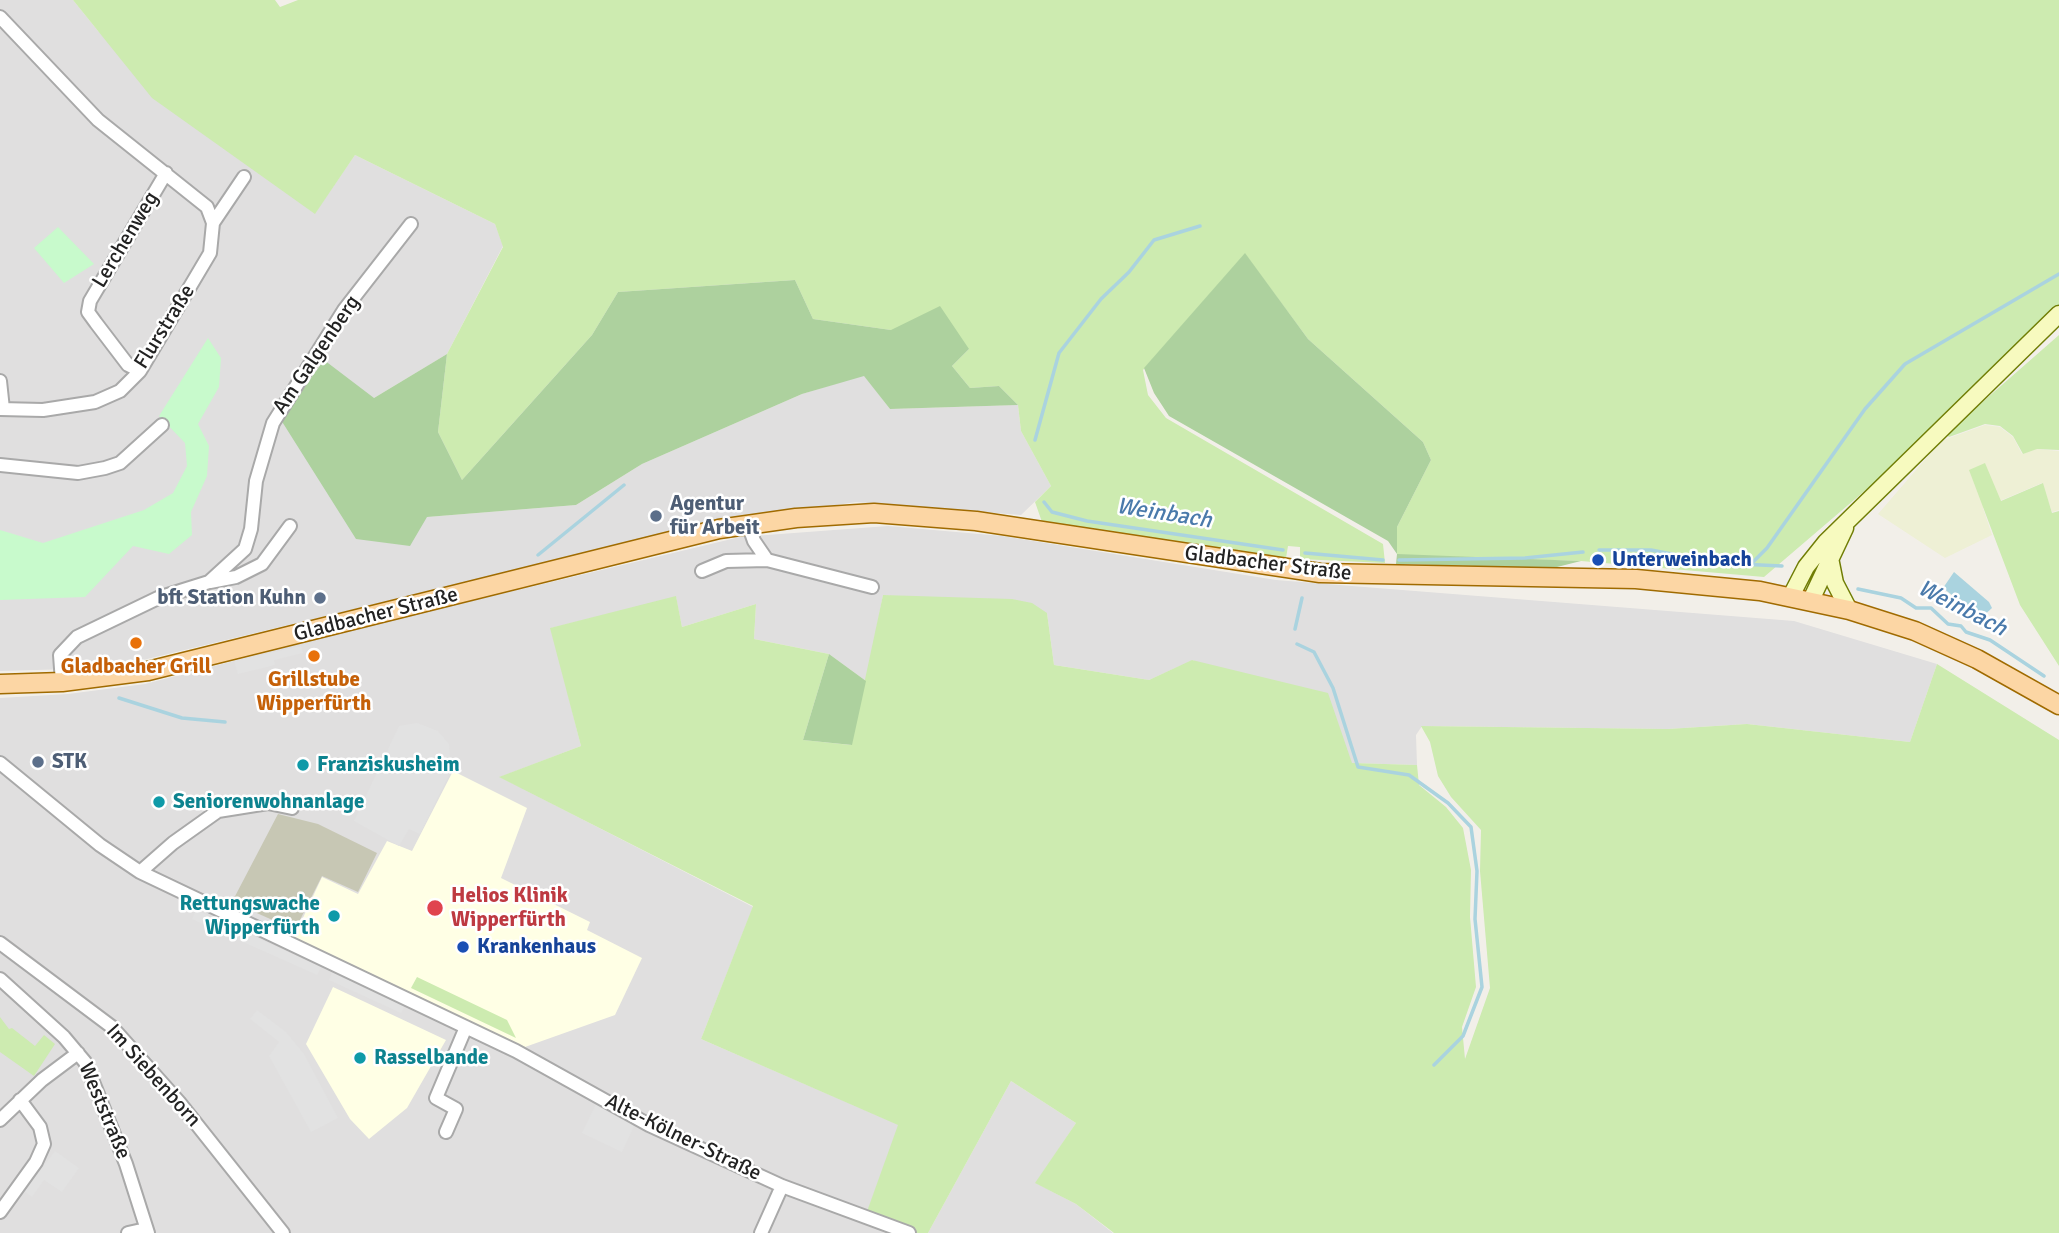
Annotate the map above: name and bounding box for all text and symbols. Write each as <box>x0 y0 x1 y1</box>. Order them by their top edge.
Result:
street label: Lerchenweg <box>87 187 165 293</box>
street label: Flurstraße <box>129 280 201 374</box>
street label: Am Galgenberg <box>268 291 366 419</box>
place label: Agentur für Arbeit <box>670 491 760 541</box>
water label: Weinbach <box>1114 493 1214 535</box>
marker: Agentur für Arbeit <box>648 508 664 524</box>
street label: Gladbacher Straße <box>1183 541 1353 587</box>
place label: Unterweinbach <box>1612 547 1752 573</box>
marker: Unterweinbach <box>1590 552 1606 568</box>
water label: Weinbach <box>1913 575 2011 643</box>
street label: Gladbacher Straße <box>291 582 461 648</box>
place label: bft Station Kuhn <box>157 585 306 611</box>
marker: bft Station Kuhn <box>312 590 328 606</box>
marker: Gladbacher Grill <box>128 635 144 651</box>
marker: Grillstube Wipperfürth <box>306 648 322 664</box>
place label: Gladbacher Grill <box>61 654 211 680</box>
place label: Grillstube Wipperfürth <box>257 667 371 717</box>
place label: STK <box>52 749 87 775</box>
place label: Franziskusheim <box>317 752 460 778</box>
marker: STK <box>30 754 46 770</box>
marker: Franziskusheim <box>295 757 311 773</box>
place label: Seniorenwohnanlage <box>173 789 364 815</box>
marker: Seniorenwohnanlage <box>151 794 167 810</box>
place label: Helios Klinik Wipperfürth <box>451 883 568 933</box>
place label: Rettungswache Wipperfürth <box>179 891 320 941</box>
marker: Helios Klinik Wipperfürth <box>425 898 445 918</box>
marker: Rettungswache Wipperfürth <box>326 908 342 924</box>
place label: Krankenhaus <box>477 934 596 960</box>
marker: Krankenhaus <box>455 939 471 955</box>
street label: Im Siebenborn <box>100 1019 206 1133</box>
place label: Rasselbande <box>374 1045 488 1071</box>
marker: Rasselbande <box>352 1050 368 1066</box>
street label: Weststraße <box>72 1059 136 1163</box>
street label: Alte-Kölner-Straße <box>601 1089 765 1187</box>

